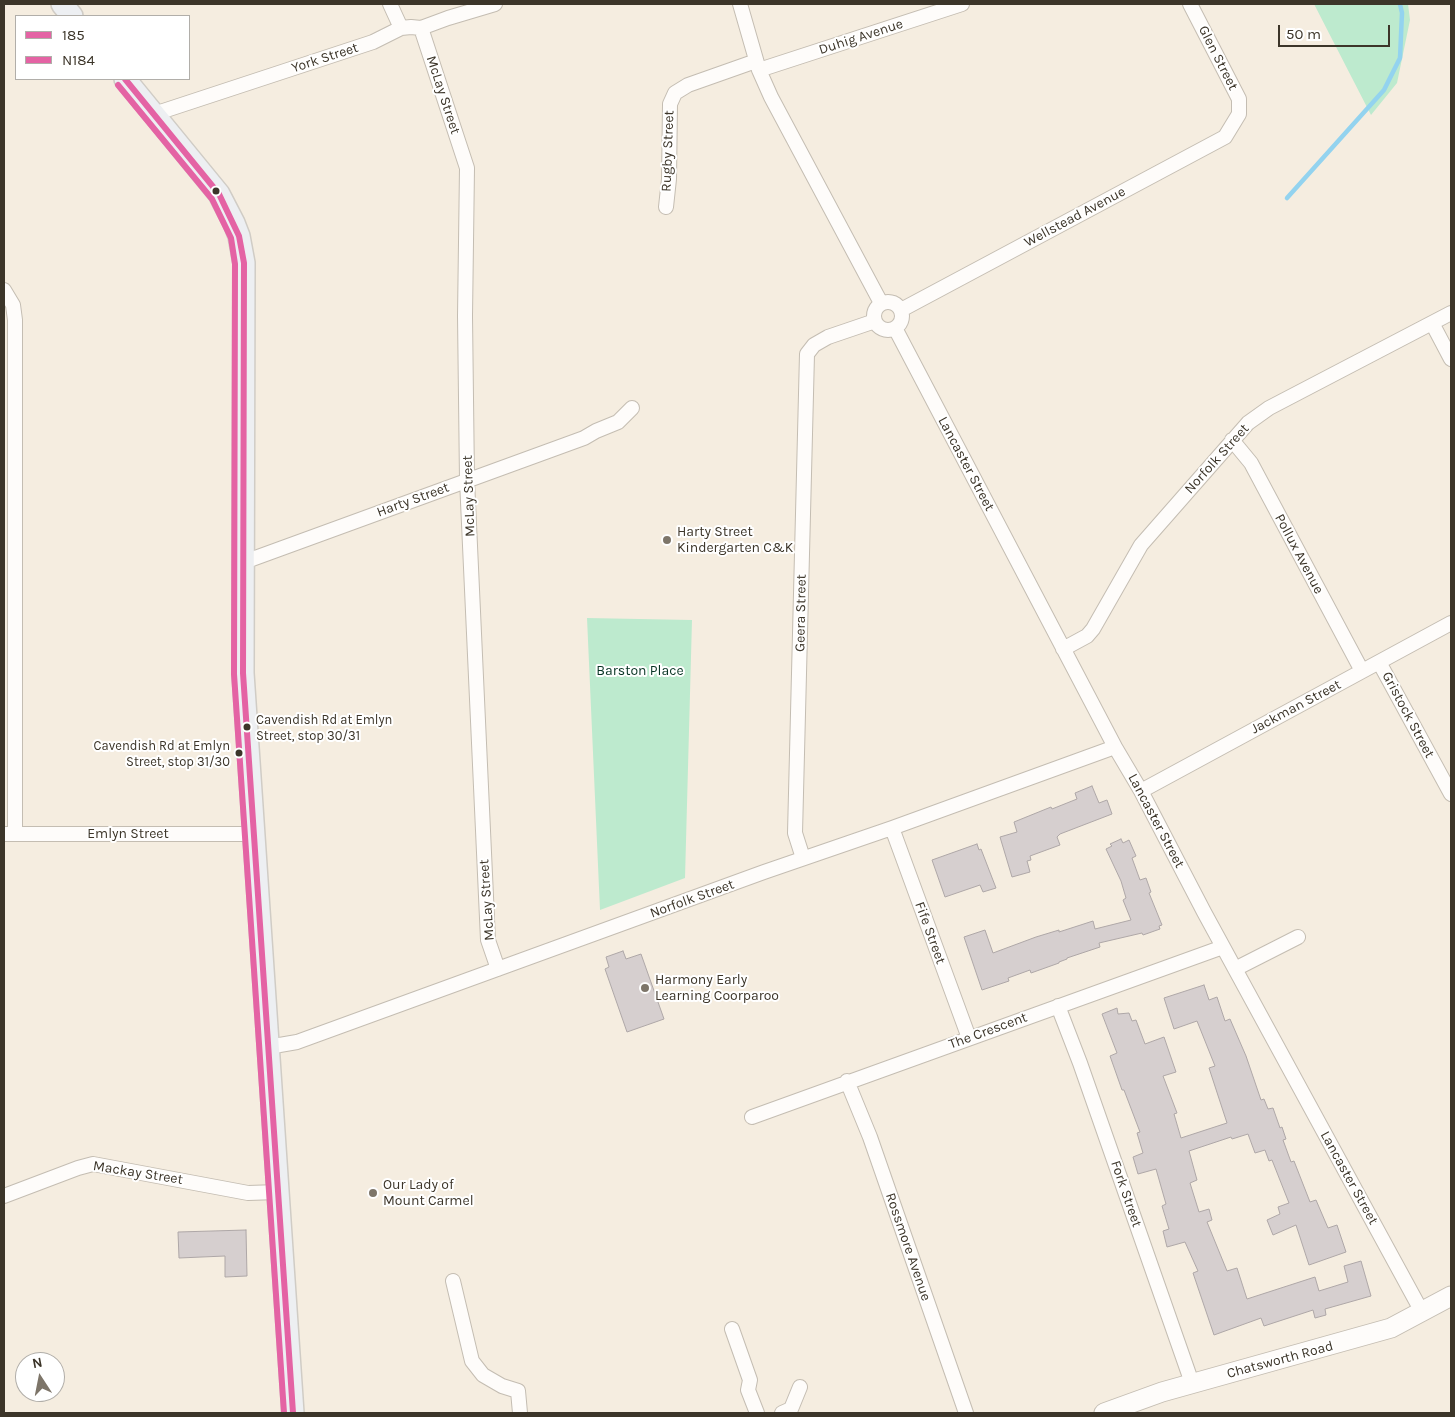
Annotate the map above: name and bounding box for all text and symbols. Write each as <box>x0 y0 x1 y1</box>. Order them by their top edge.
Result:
legend <box>15 15 190 80</box>
street label: Duhig Avenue <box>817 15 905 59</box>
scale bar <box>1280 15 1392 47</box>
street label: Glen Street <box>1195 23 1241 93</box>
text: 50 m <box>1286 25 1321 43</box>
text: 185 <box>62 26 85 44</box>
street label: York Street <box>290 39 360 77</box>
text: N184 <box>62 51 95 69</box>
street label: McLay Street <box>422 54 464 136</box>
street label: Rugby Street <box>658 110 678 192</box>
street label: Wellstead Avenue <box>1021 183 1129 251</box>
unlabelled marker <box>211 186 221 196</box>
street label: Lancaster Street <box>934 414 998 514</box>
street label: Norfolk Street <box>1181 421 1253 497</box>
street label: McLay Street <box>459 455 479 537</box>
street label: Harty Street <box>375 479 451 521</box>
street label: Pollux Avenue <box>1271 511 1327 597</box>
place label: Harty Street Kindergarten C&K <box>677 524 793 556</box>
marker: Harty Street Kindergarten C&K <box>661 534 673 546</box>
street label: Geera Street <box>792 574 810 652</box>
park label: Barston Place <box>596 663 684 679</box>
street label: Gristock Street <box>1378 669 1438 761</box>
street label: Jackman Street <box>1248 676 1344 738</box>
place label: Cavendish Rd at Emlyn Street, stop 30/31 <box>256 712 392 743</box>
marker: Cavendish Rd at Emlyn Street, stop 30/31 <box>242 722 252 732</box>
place label: Cavendish Rd at Emlyn Street, stop 31/30 <box>94 738 230 769</box>
marker: Cavendish Rd at Emlyn Street, stop 31/30 <box>234 748 244 758</box>
street label: Lancaster Street <box>1124 771 1188 871</box>
street label: Emlyn Street <box>87 826 169 842</box>
street label: McLay Street <box>476 859 498 941</box>
street label: Norfolk Street <box>648 876 736 922</box>
street label: Fife Street <box>911 899 949 967</box>
place label: Harmony Early Learning Coorparoo <box>655 972 779 1004</box>
marker: Harmony Early Learning Coorparoo <box>639 982 651 994</box>
street label: The Crescent <box>946 1009 1030 1053</box>
street label: Lancaster Street <box>1316 1128 1382 1228</box>
street label: Mackay Street <box>92 1158 184 1188</box>
street label: Fork Street <box>1107 1159 1145 1229</box>
place label: Our Lady of Mount Carmel <box>383 1177 474 1210</box>
marker: Our Lady of Mount Carmel <box>367 1187 379 1199</box>
street label: Rossmore Avenue <box>882 1191 934 1303</box>
street label: Chatsworth Road <box>1225 1338 1335 1382</box>
north arrow <box>15 1352 65 1402</box>
text: N <box>31 1353 44 1372</box>

